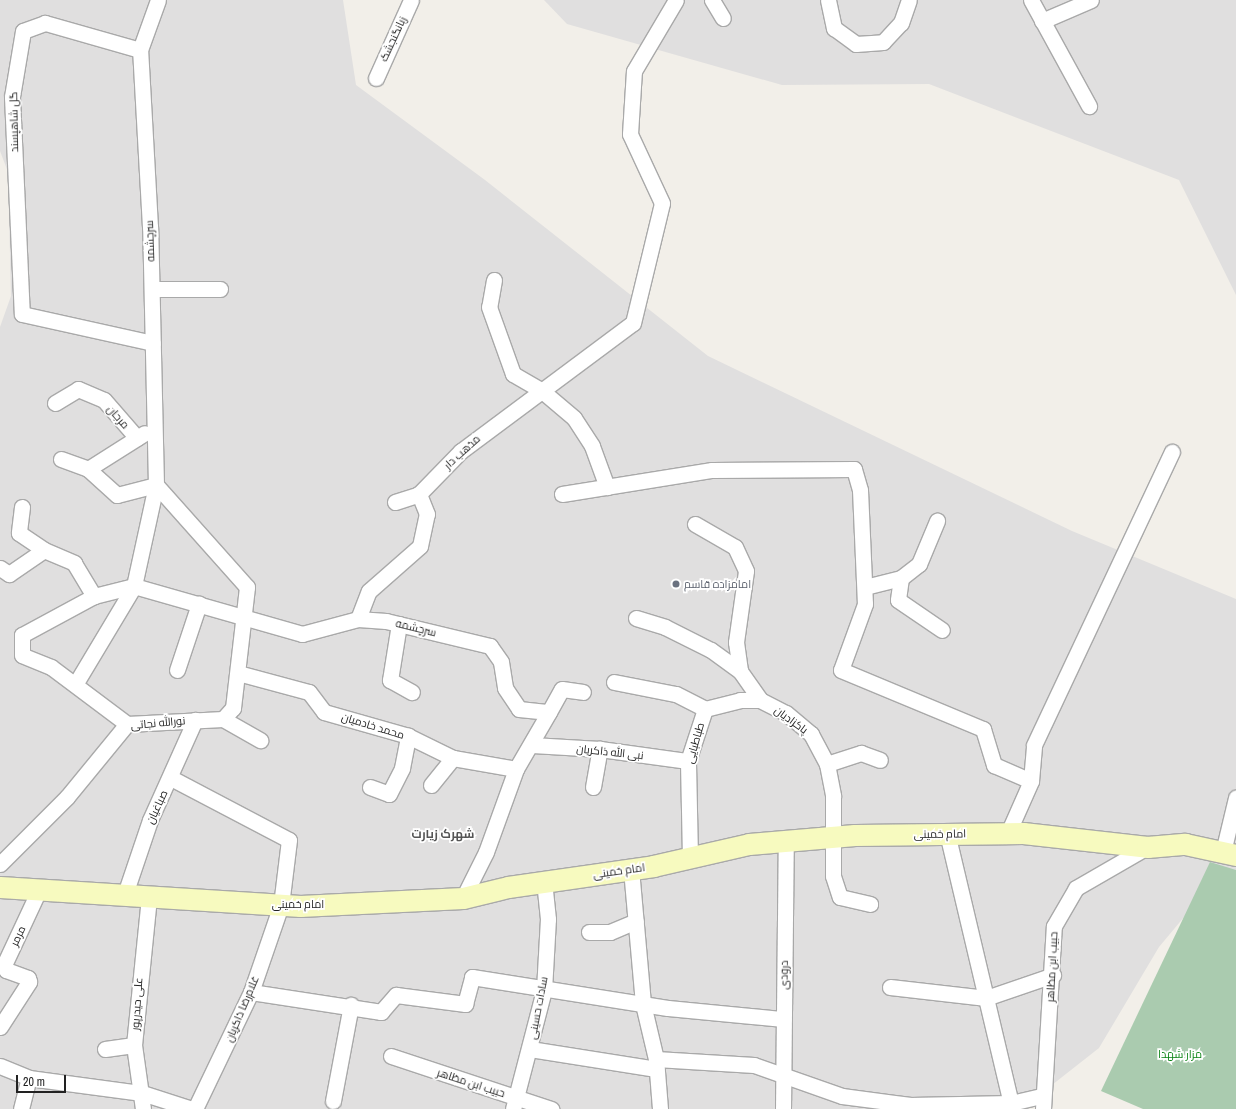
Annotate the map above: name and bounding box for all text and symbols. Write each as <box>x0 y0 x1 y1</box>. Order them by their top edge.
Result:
street label: زبانگنجشک <box>377 14 409 64</box>
street label: گل شاهپسند <box>7 92 21 152</box>
street label: سرچشمه <box>143 220 157 262</box>
street label: مرجان <box>104 402 132 432</box>
street label: مذهب دار <box>441 432 483 472</box>
place label: امامزاده قاسم <box>684 577 751 591</box>
marker: امامزاده قاسم <box>671 579 681 589</box>
street label: سرچشمه <box>394 617 438 639</box>
street label: پاکزادیان <box>772 703 810 737</box>
street label: محمد خادمیان <box>340 710 406 742</box>
street label: نورالله نجاتی <box>130 714 186 732</box>
street label: طباطبایی <box>683 721 707 765</box>
street label: نبی الله ذاکریان <box>576 742 644 762</box>
street label: صباغیان <box>143 788 171 826</box>
street label: امام خمینی <box>914 827 966 841</box>
district label: شهرک زیارت <box>412 828 474 842</box>
street label: امام خمینی <box>592 861 646 881</box>
street label: امام خمینی <box>272 897 324 911</box>
street label: مرمر <box>8 924 28 948</box>
street label: حبیب ابن مظاهر <box>1044 931 1060 1003</box>
street label: درودی <box>777 960 791 990</box>
street label: غلام‌رضا ذاکریان <box>222 974 262 1044</box>
street label: سادات حسینی <box>525 976 551 1040</box>
street label: علی حیدرپور <box>129 977 145 1031</box>
park label: مزار شهدا <box>1158 1047 1202 1061</box>
street label: حبیب ابن مظاهر <box>435 1066 507 1100</box>
scale bar <box>18 1067 68 1093</box>
text: 20 m <box>23 1074 45 1090</box>

